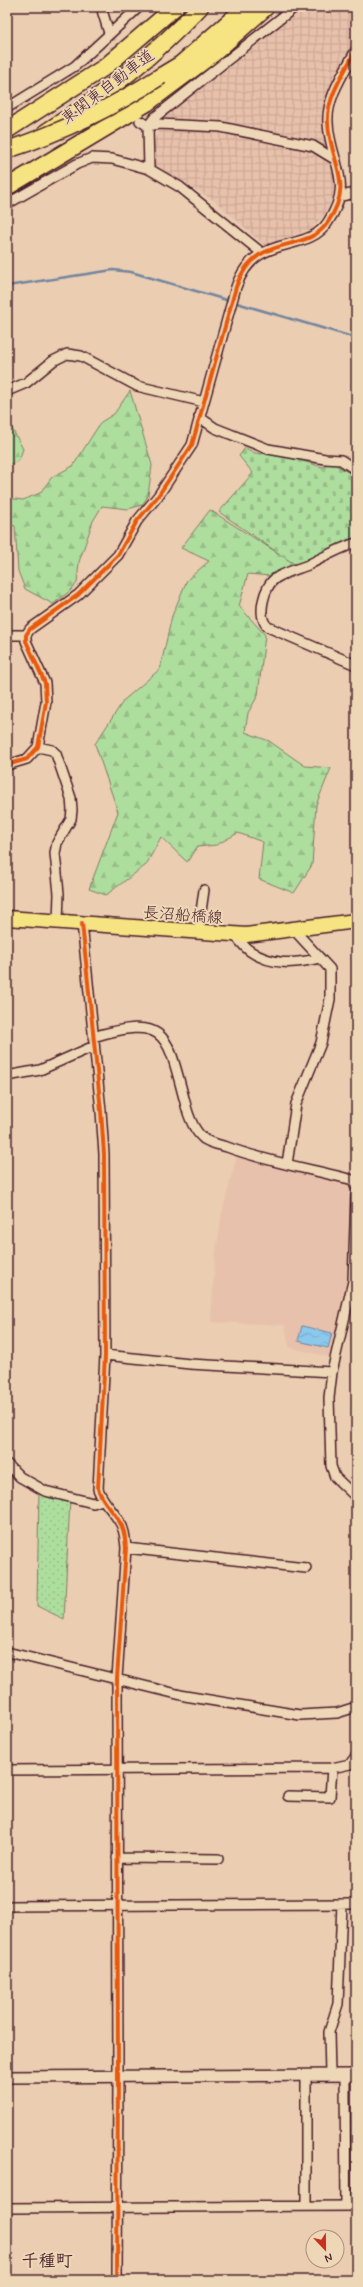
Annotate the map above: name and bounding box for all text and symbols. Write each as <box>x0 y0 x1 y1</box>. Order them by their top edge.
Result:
street label: 東関東自動車道 <box>57 45 159 129</box>
street label: 長沼船橋線 <box>142 902 224 929</box>
north arrow <box>305 2229 345 2269</box>
text: N <box>322 2249 334 2265</box>
district label: 千種町 <box>22 2250 73 2272</box>

